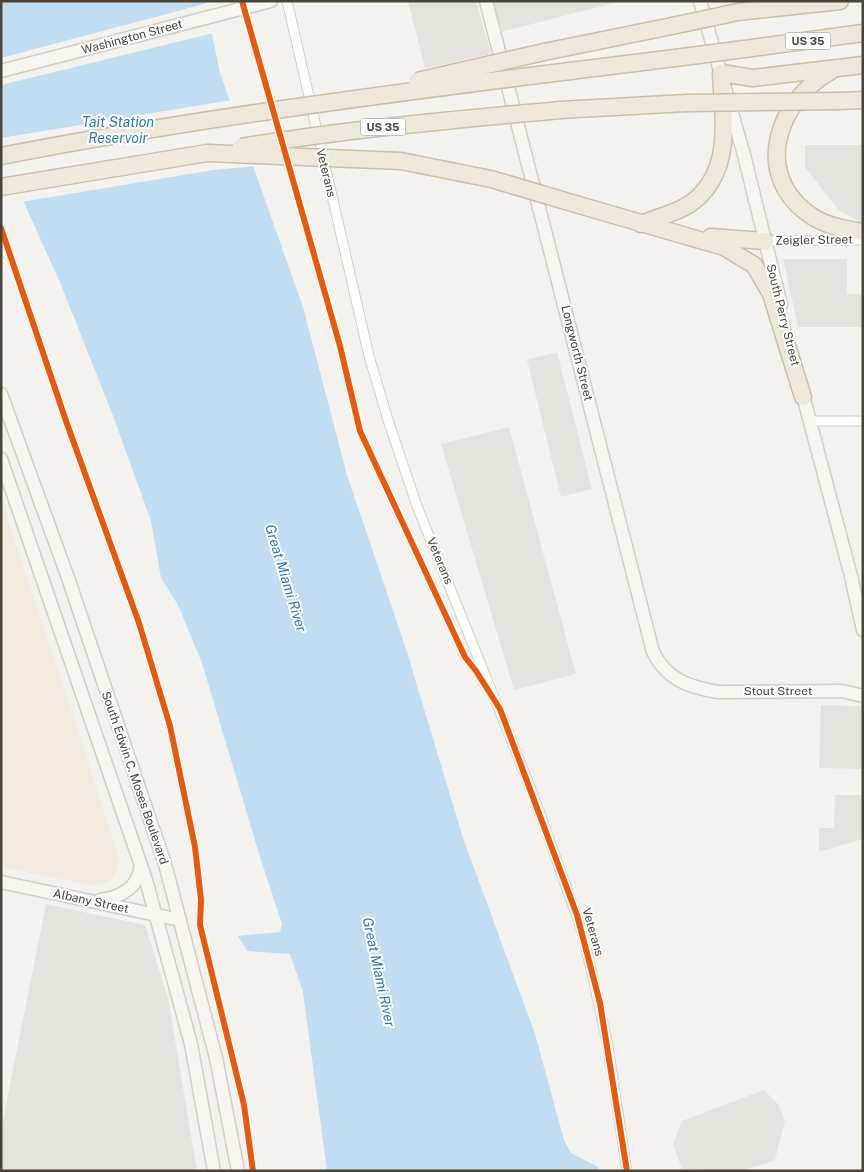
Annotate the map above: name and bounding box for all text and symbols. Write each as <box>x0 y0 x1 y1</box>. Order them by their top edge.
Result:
street label: Washington Street <box>80 17 184 57</box>
road number: US 35 <box>786 32 830 49</box>
water label: Tait Station Reservoir <box>82 114 154 146</box>
road number: US 35 <box>360 118 406 136</box>
street label: Veterans <box>313 147 339 199</box>
street label: Zeigler Street <box>775 232 853 248</box>
street label: South Perry Street <box>764 263 803 368</box>
street label: Longworth Street <box>558 304 596 403</box>
water label: Great Miami River <box>262 522 310 634</box>
street label: Veterans <box>424 536 456 586</box>
street label: Stout Street <box>744 684 813 698</box>
street label: South Edwin C. Moses Boulevard <box>99 690 171 866</box>
street label: Albany Street <box>52 886 130 916</box>
street label: Veterans <box>579 906 607 958</box>
water label: Great Miami River <box>360 916 399 1029</box>

